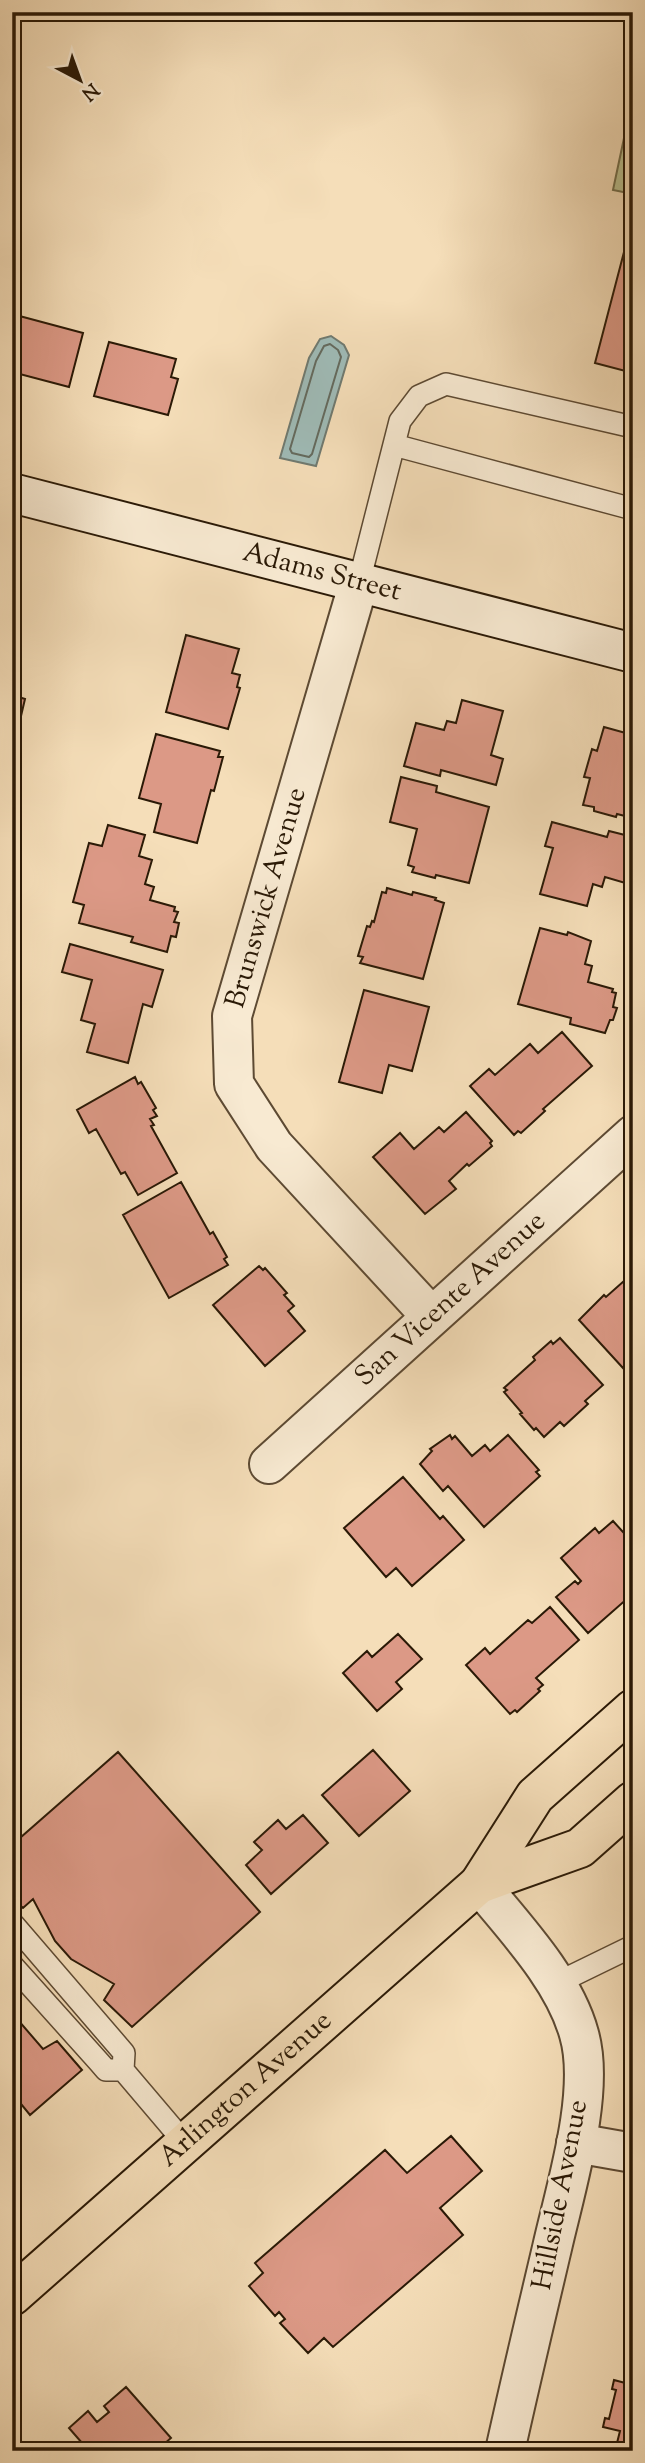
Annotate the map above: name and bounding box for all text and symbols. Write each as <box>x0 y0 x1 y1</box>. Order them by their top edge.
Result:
north arrow <box>46 46 116 116</box>
text: N <box>75 76 104 106</box>
street label: Adams Street <box>238 533 406 613</box>
street label: Brunswick Avenue <box>216 783 318 1013</box>
street label: San Vicente Avenue <box>346 1203 555 1397</box>
street label: Arlington Avenue <box>150 2002 341 2177</box>
street label: Hillside Avenue <box>523 2097 599 2293</box>

